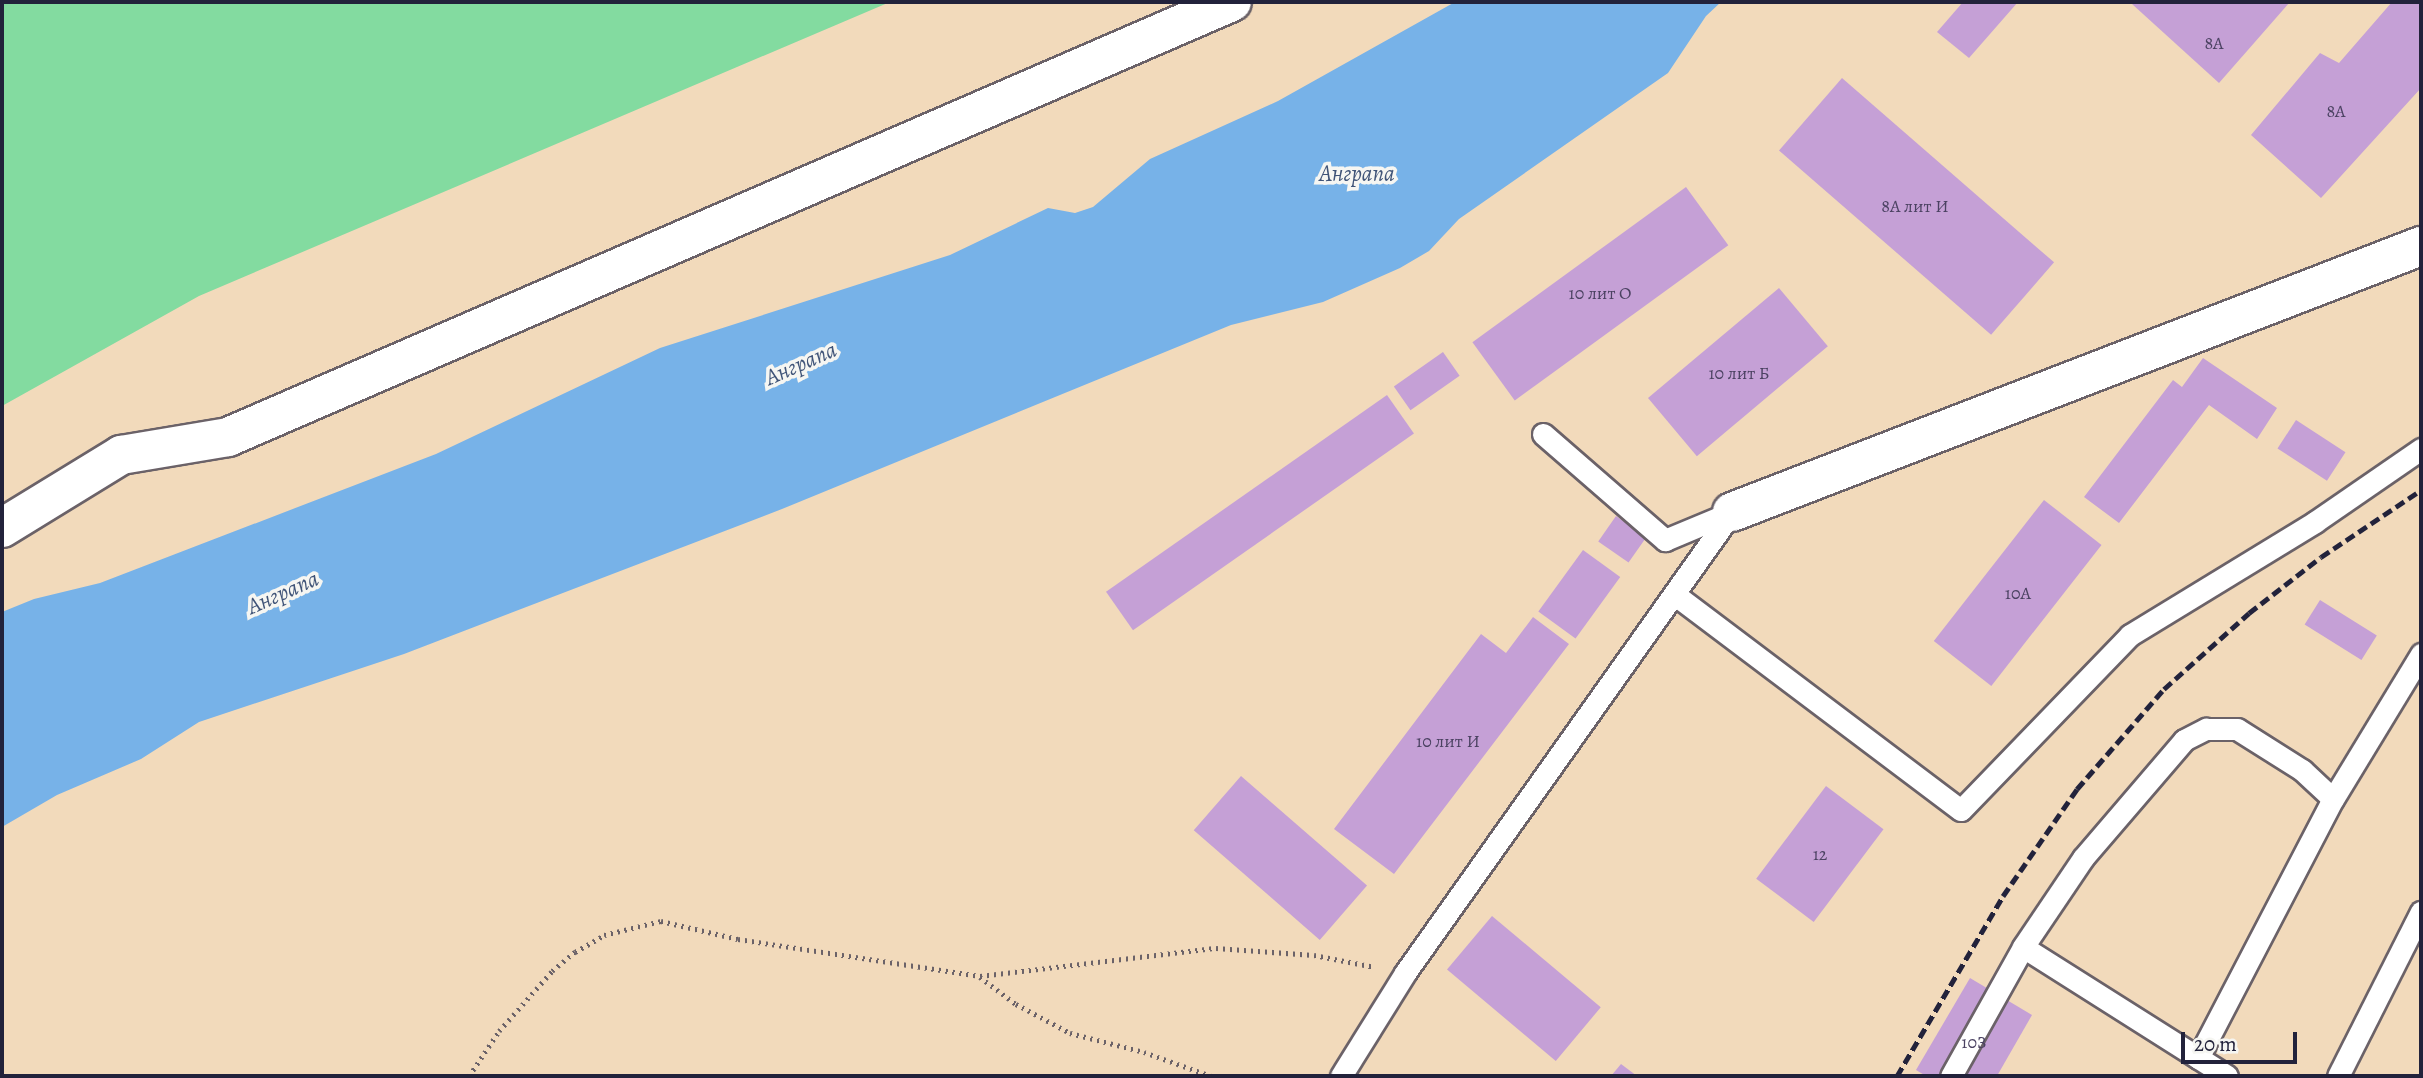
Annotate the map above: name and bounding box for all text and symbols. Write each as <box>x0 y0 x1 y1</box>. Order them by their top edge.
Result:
house number: 8А <box>2204 32 2224 54</box>
house number: 8А <box>2326 100 2346 122</box>
water label: Анграпа <box>1319 160 1395 188</box>
house number: 8А лит И <box>1881 195 1949 217</box>
house number: 10 лит О <box>1569 282 1631 304</box>
water label: Анграпа <box>761 336 841 392</box>
house number: 10 лит Б <box>1708 362 1770 384</box>
water label: Анграпа <box>243 565 323 621</box>
house number: 10А <box>2005 582 2031 604</box>
house number: 10 лит И <box>1416 730 1480 752</box>
house number: 12 <box>1813 843 1827 865</box>
scale bar <box>2185 1018 2300 1062</box>
text: 20 m <box>2194 1030 2237 1058</box>
house number: 10З <box>1961 1031 1987 1053</box>

